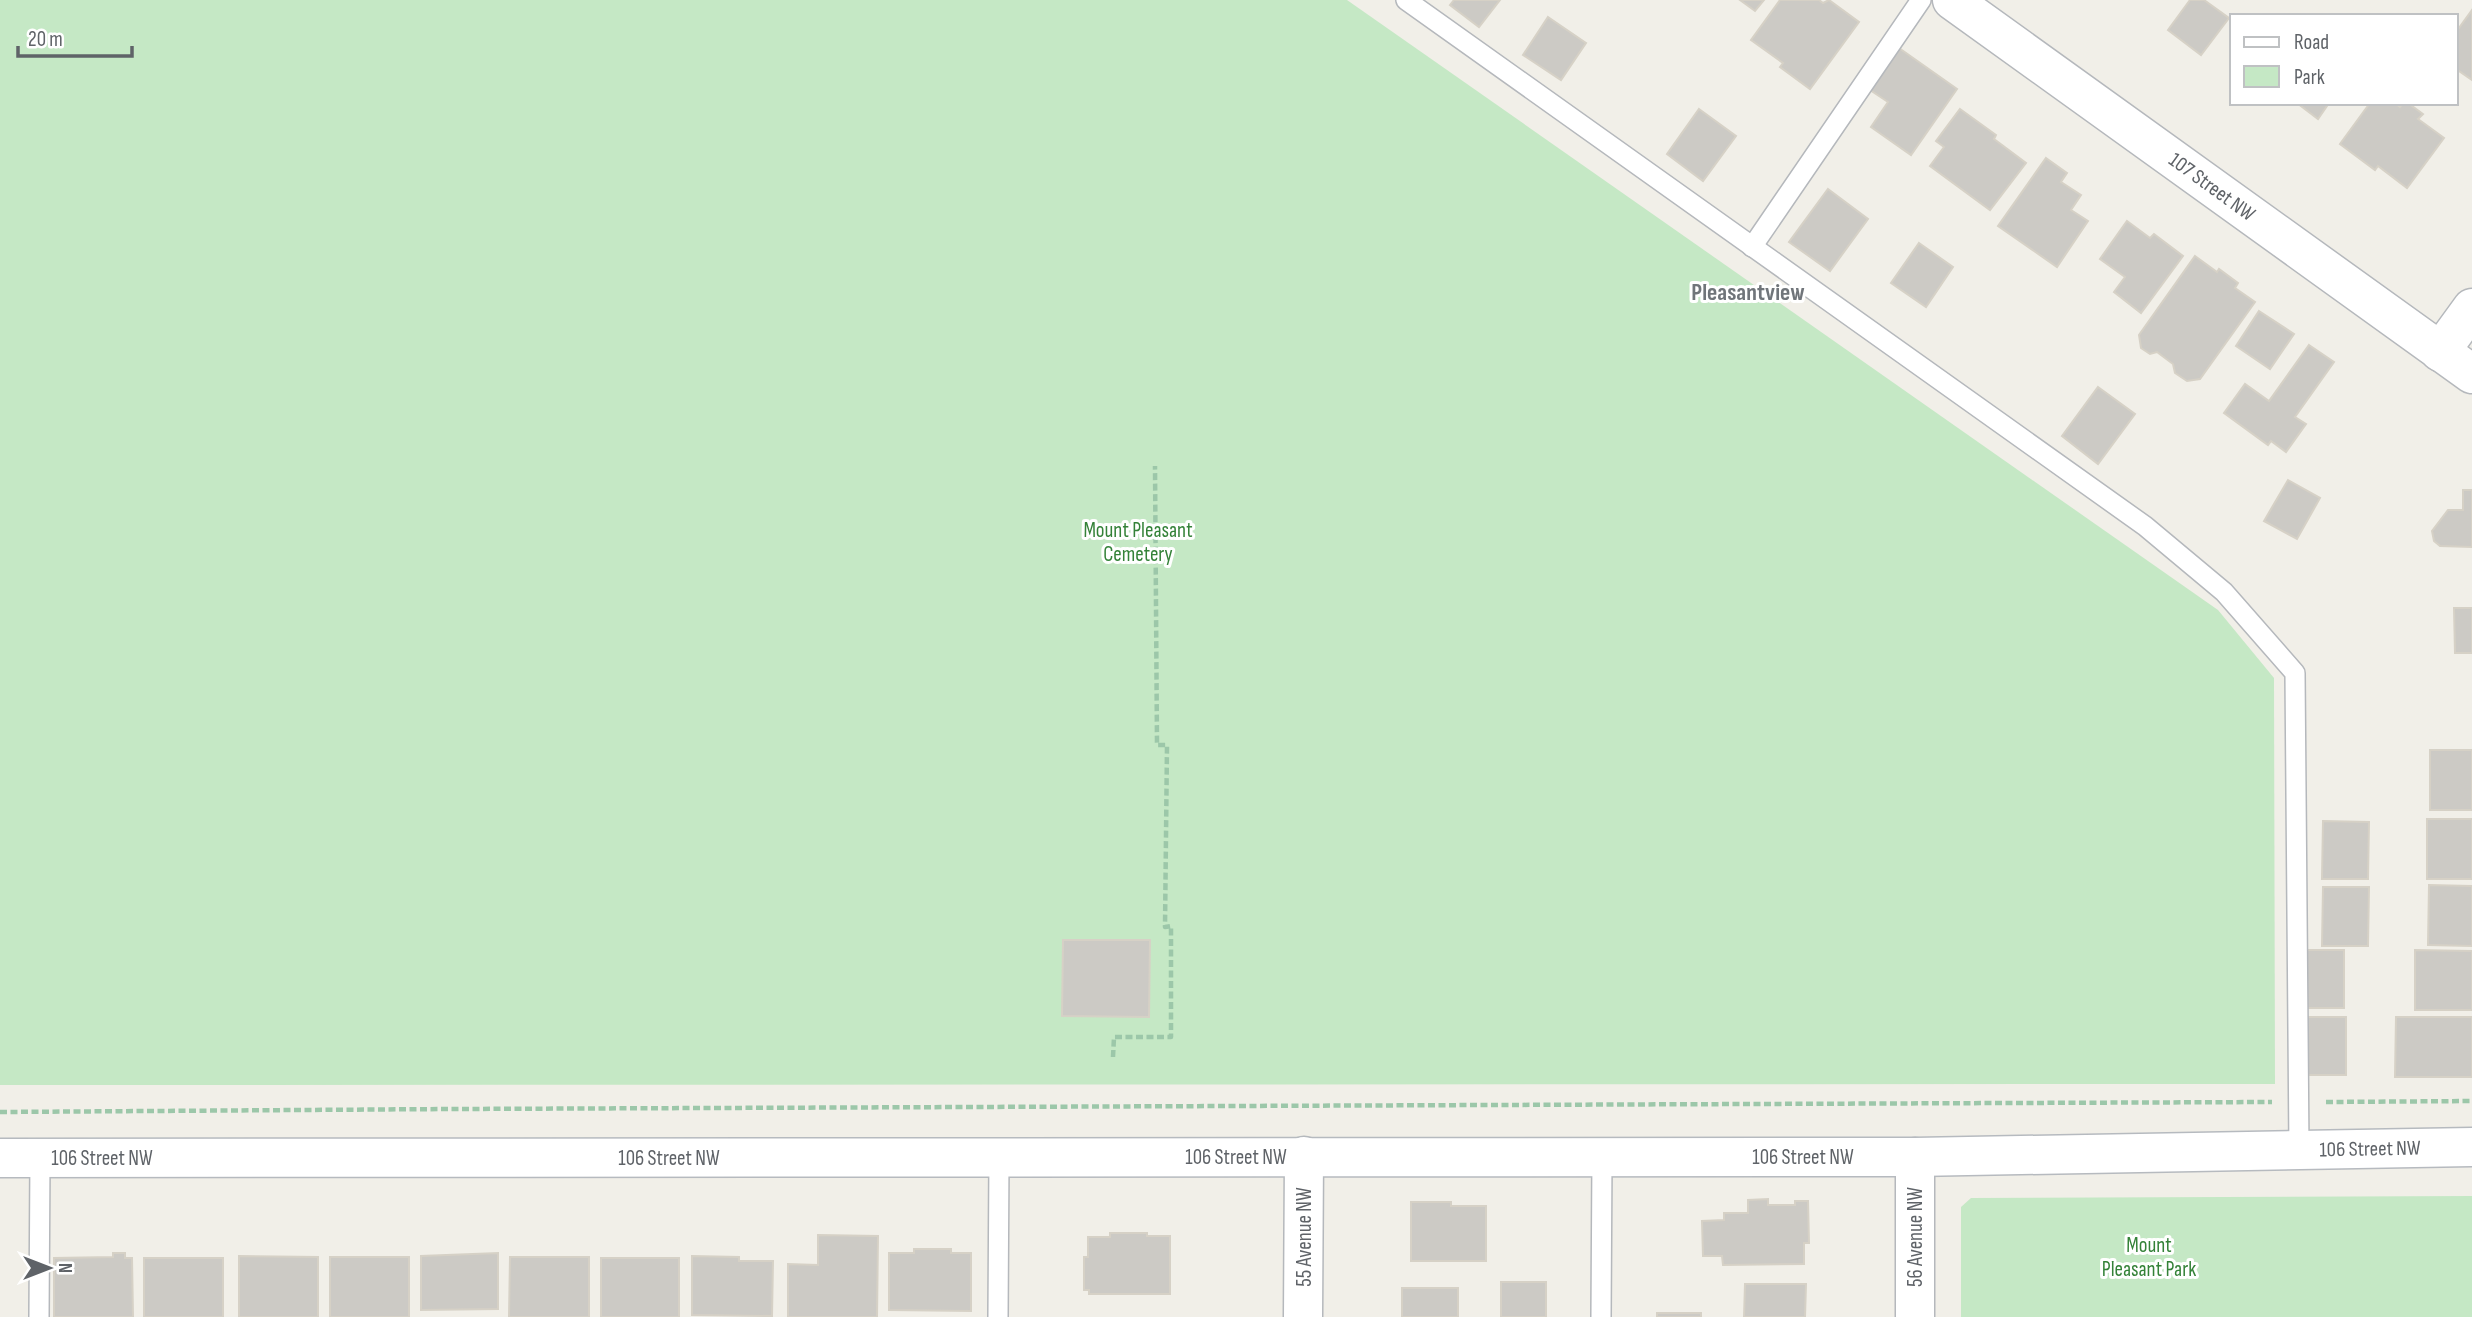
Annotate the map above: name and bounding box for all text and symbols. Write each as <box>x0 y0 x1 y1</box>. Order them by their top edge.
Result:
scale bar <box>18 14 131 58</box>
legend <box>2230 14 2458 105</box>
text: 20 m <box>28 27 63 52</box>
text: Road <box>2294 30 2329 55</box>
text: Park <box>2294 65 2325 90</box>
street label: 107 Street NW <box>2164 147 2260 227</box>
district label: Pleasantview <box>1691 278 1805 307</box>
park label: Mount Pleasant Cemetery <box>1083 518 1193 567</box>
street label: 106 Street NW <box>2319 1136 2421 1162</box>
street label: 106 Street NW <box>1185 1145 1287 1170</box>
street label: 106 Street NW <box>1752 1145 1854 1170</box>
street label: 106 Street NW <box>51 1146 153 1171</box>
street label: 106 Street NW <box>618 1146 720 1171</box>
street label: 55 Avenue NW <box>1292 1187 1317 1287</box>
street label: 56 Avenue NW <box>1903 1187 1928 1287</box>
north arrow <box>14 1233 84 1303</box>
park label: Mount Pleasant Park <box>2102 1233 2196 1282</box>
text: N <box>53 1263 76 1273</box>

